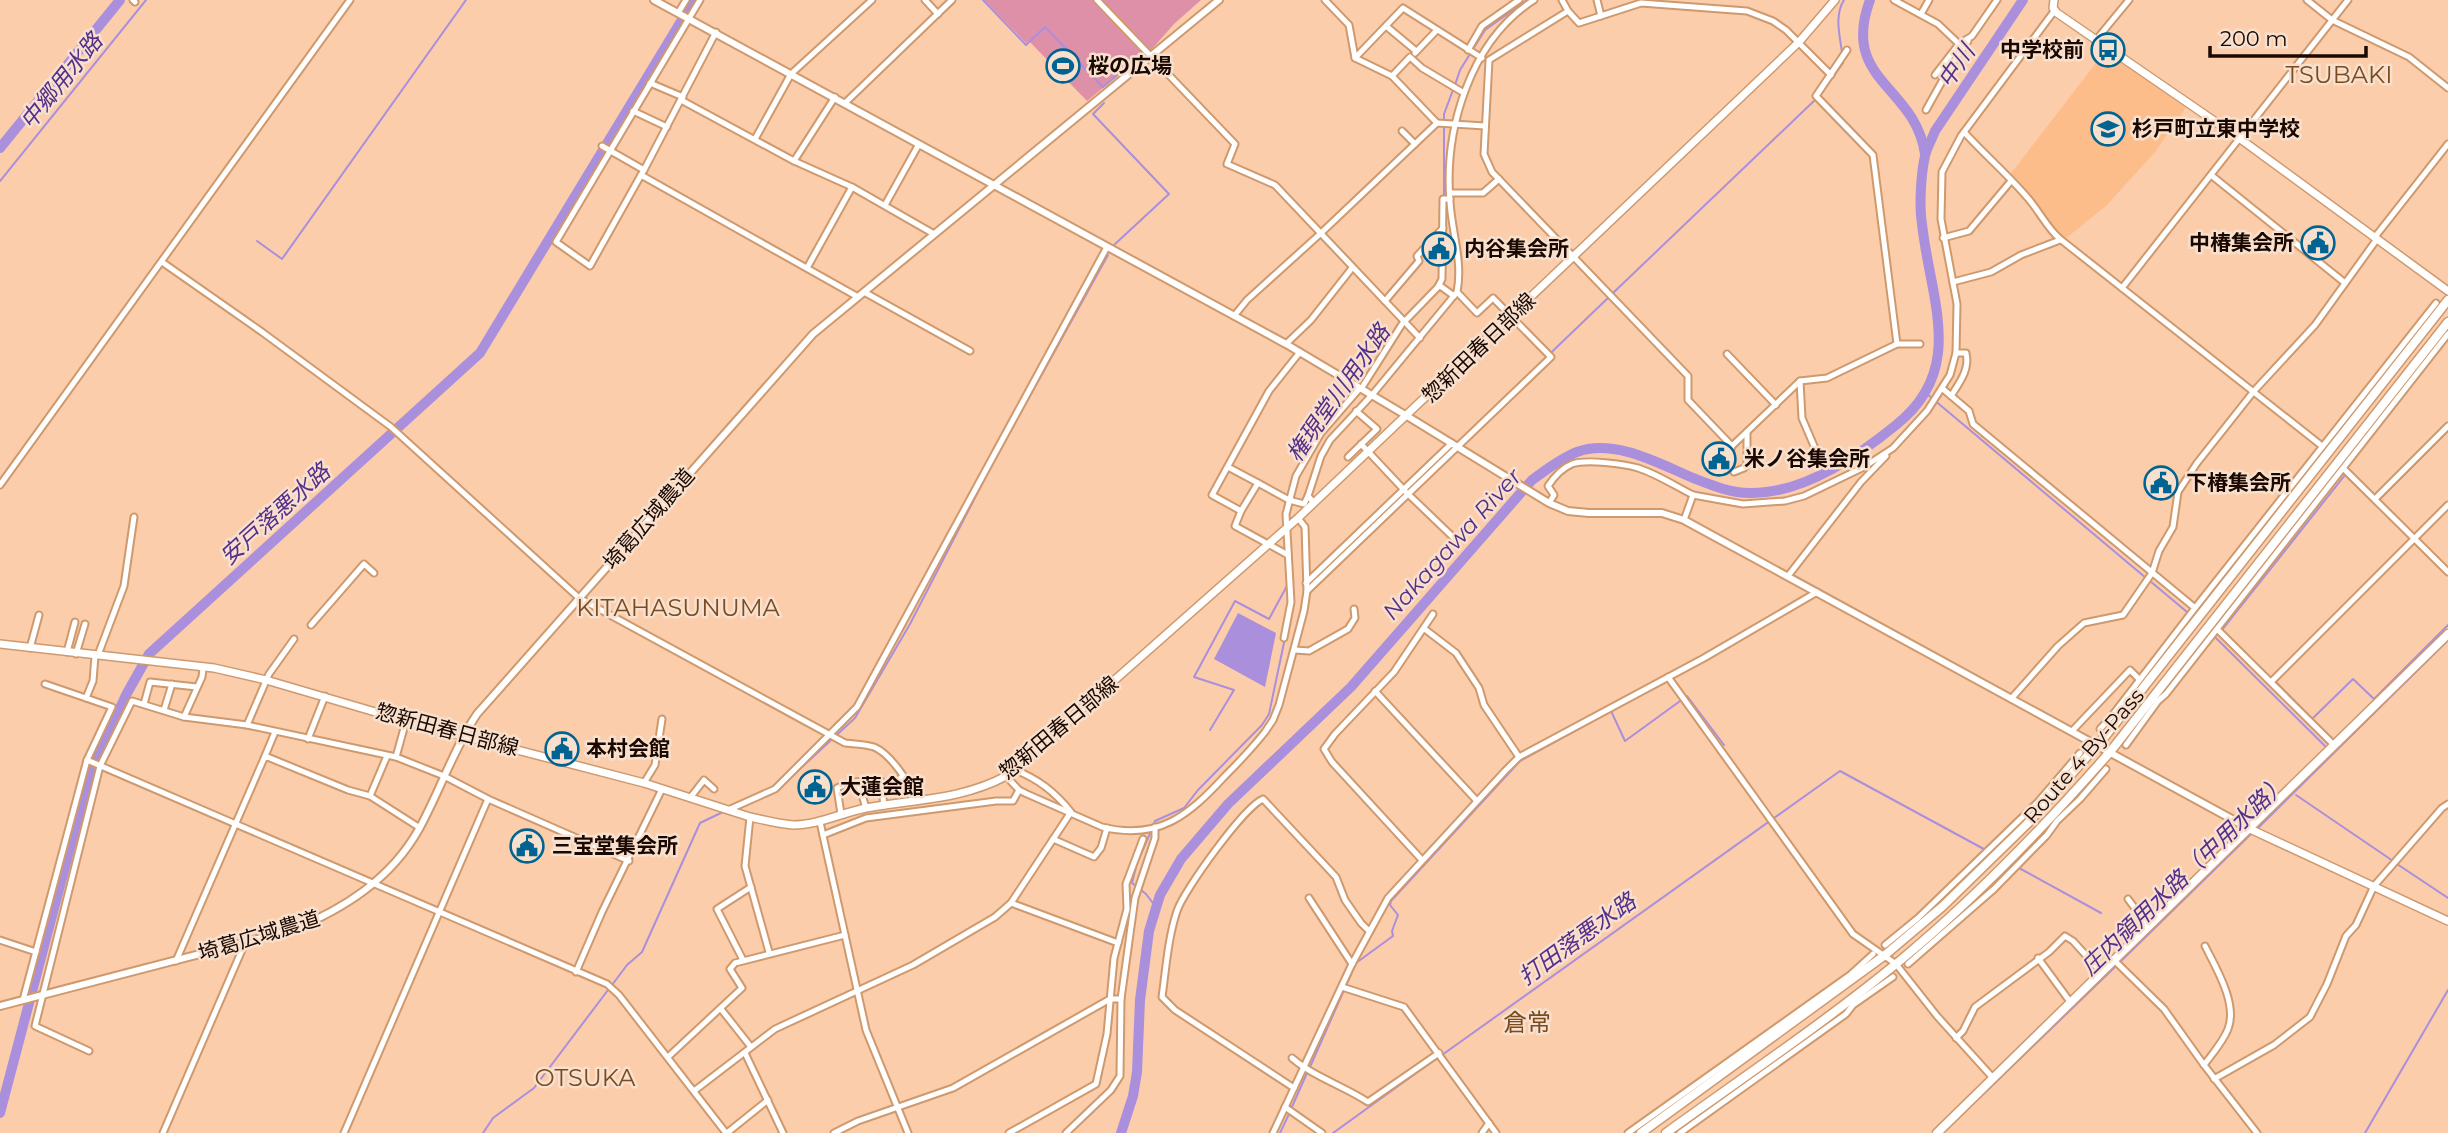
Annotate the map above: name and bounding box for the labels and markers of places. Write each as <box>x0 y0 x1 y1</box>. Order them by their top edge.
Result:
bus stop icon: 中学校前 <box>2089 31 2127 69</box>
place label: 中学校前 <box>2000 37 2084 62</box>
sports icon: 桜の広場 <box>1044 47 1082 85</box>
place label: 桜の広場 <box>1088 53 1172 78</box>
school or university icon: 杉戸町立東中学校 <box>2089 110 2127 148</box>
place label: 杉戸町立東中学校 <box>2132 116 2300 141</box>
public building icon: 中椿集会所 <box>2299 224 2337 262</box>
public building icon: 内谷集会所 <box>1420 230 1458 268</box>
place label: 中椿集会所 <box>2189 230 2294 255</box>
place label: 内谷集会所 <box>1464 236 1569 261</box>
public building icon: 米ノ谷集会所 <box>1700 440 1738 478</box>
place label: 米ノ谷集会所 <box>1744 446 1870 471</box>
public building icon: 下椿集会所 <box>2142 464 2180 502</box>
place label: 下椿集会所 <box>2186 470 2291 495</box>
public building icon: 本村会館 <box>543 730 581 768</box>
place label: 本村会館 <box>586 736 670 761</box>
public building icon: 大蓮会館 <box>796 768 834 806</box>
place label: 大蓮会館 <box>840 774 924 799</box>
public building icon: 三宝堂集会所 <box>508 827 546 865</box>
place label: 三宝堂集会所 <box>552 833 678 858</box>

